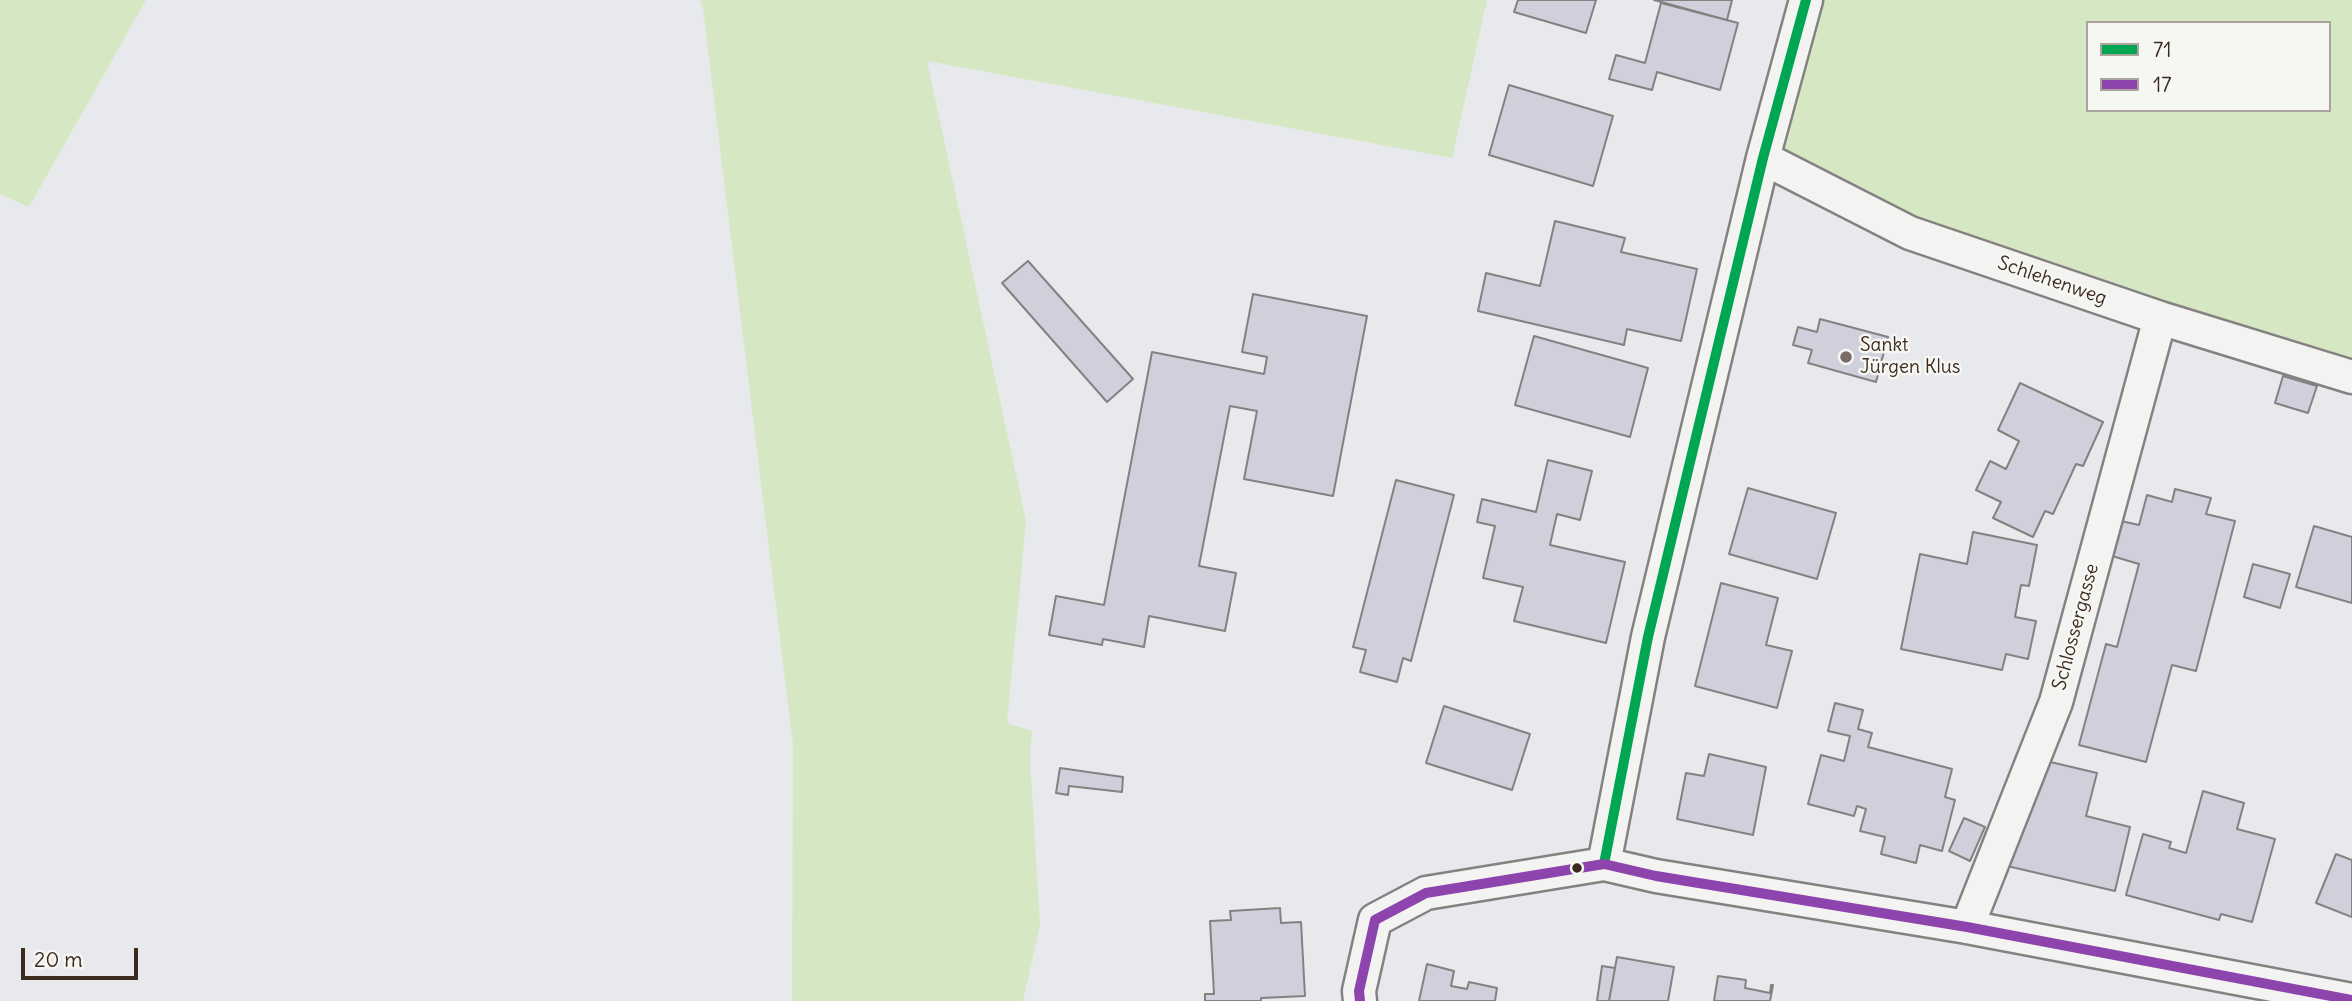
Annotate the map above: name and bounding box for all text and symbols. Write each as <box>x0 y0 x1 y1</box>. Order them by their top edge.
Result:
legend <box>2086 21 2331 112</box>
text: 71 <box>2153 36 2172 63</box>
text: 17 <box>2153 71 2172 98</box>
street label: Schlehenweg <box>1995 252 2109 310</box>
place label: Sankt Jürgen Klus <box>1860 335 1960 379</box>
marker: Sankt Jürgen Klus <box>1838 349 1854 365</box>
street label: Schlossergasse <box>2048 561 2104 693</box>
unlabelled marker <box>1570 861 1584 875</box>
scale bar <box>24 934 142 978</box>
text: 20 m <box>34 946 83 973</box>

